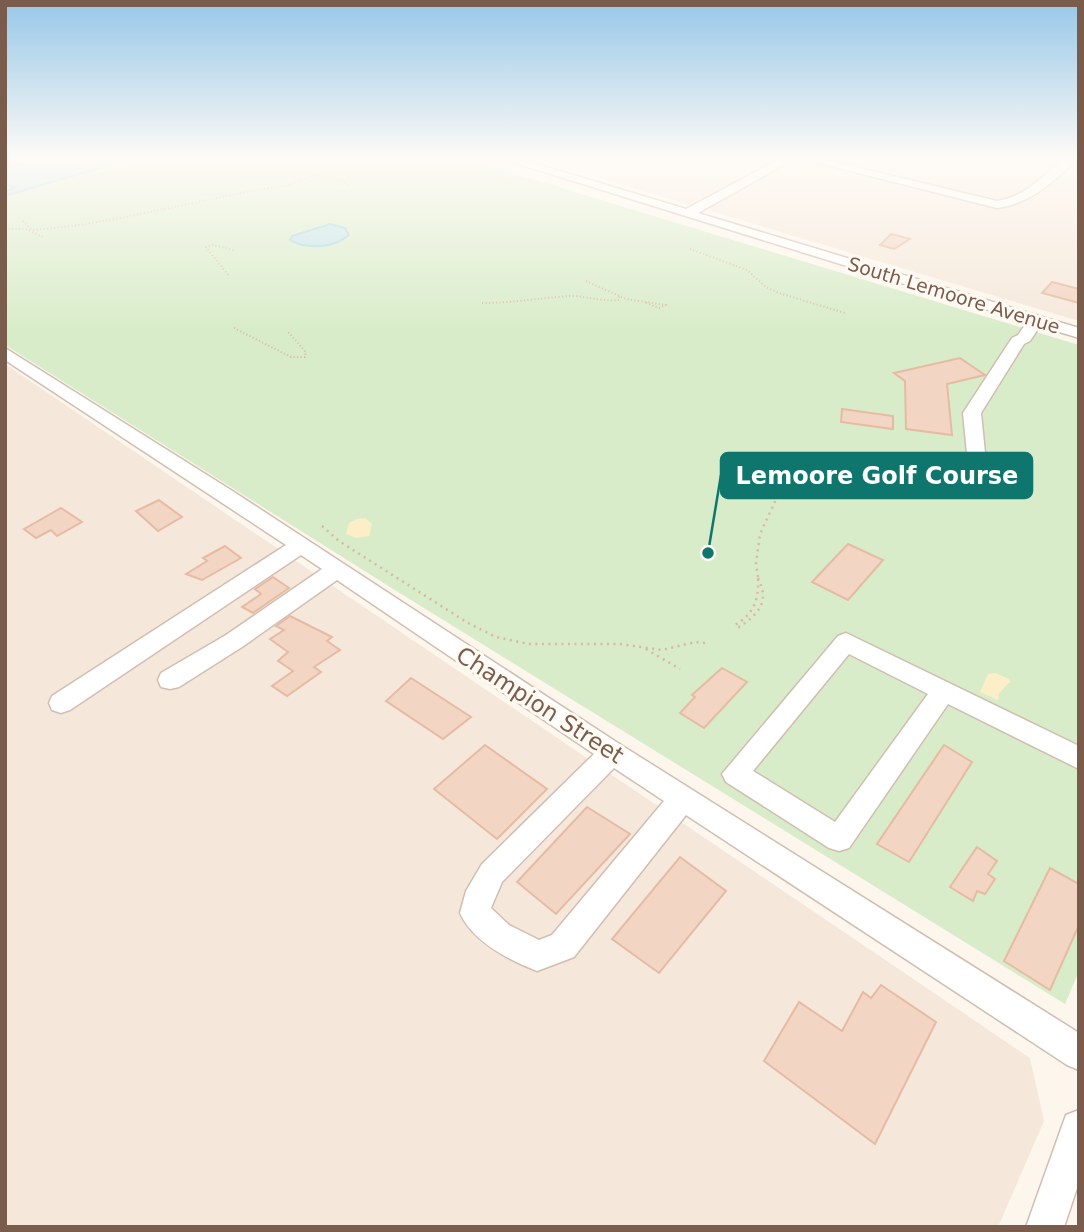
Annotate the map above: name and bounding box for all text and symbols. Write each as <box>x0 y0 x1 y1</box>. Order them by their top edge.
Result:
street label: South Lemoore Avenue <box>845 252 1063 338</box>
callout: Lemoore Golf Course <box>721 453 1032 498</box>
text: Lemoore Golf Course <box>736 462 1018 490</box>
street label: Champion Street <box>452 641 628 769</box>

